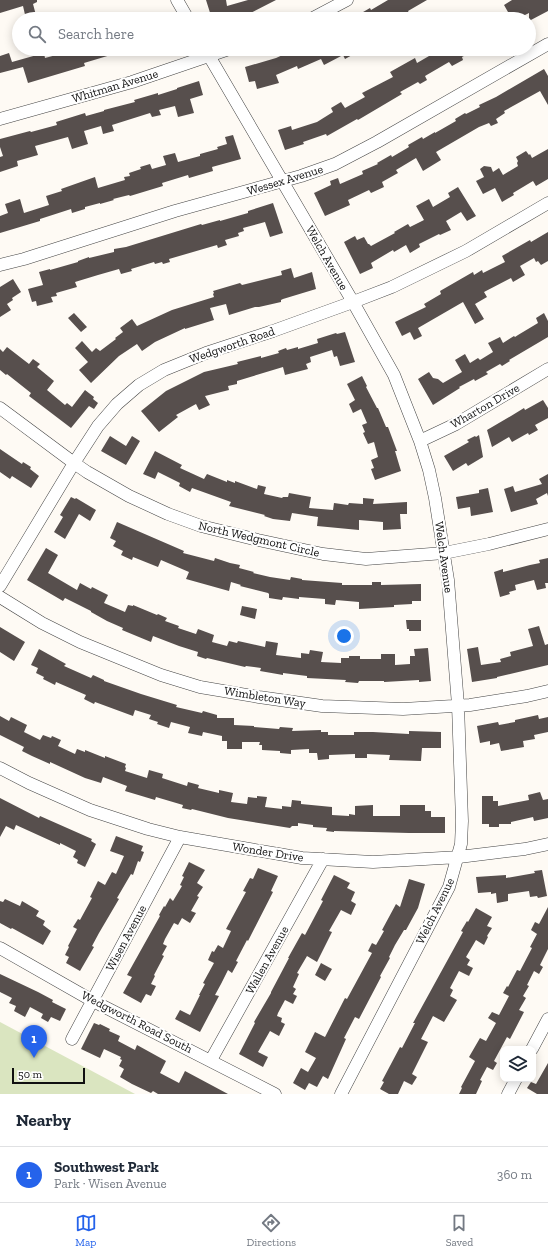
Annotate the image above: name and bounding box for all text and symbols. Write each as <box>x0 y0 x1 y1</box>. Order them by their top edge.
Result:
search box <box>12 12 536 56</box>
icon: search <box>26 23 48 45</box>
text: Search here <box>58 25 134 43</box>
street label: Whitman Avenue <box>70 66 160 106</box>
street label: Wessex Avenue <box>245 162 325 198</box>
street label: Welch Avenue <box>303 223 351 293</box>
street label: Wedgworth Road <box>188 324 277 366</box>
street label: Wharton Drive <box>448 380 522 431</box>
street label: North Wedgmont Circle <box>197 518 321 560</box>
street label: Welch Avenue <box>432 520 456 594</box>
your location <box>334 626 354 646</box>
street label: Wimbleton Way <box>223 684 308 710</box>
street label: Wonder Drive <box>231 839 305 865</box>
street label: Welch Avenue <box>413 875 457 946</box>
street label: Wisen Avenue <box>103 902 149 973</box>
street label: Wallen Avenue <box>243 923 292 997</box>
street label: Wedgworth Road South <box>79 988 195 1056</box>
pin: 1 <box>21 1025 47 1058</box>
map controls <box>500 1046 536 1082</box>
button: layers <box>500 1046 536 1082</box>
scale bar <box>12 1066 85 1085</box>
text: 50 m <box>18 1068 42 1081</box>
text: Nearby <box>16 1110 71 1130</box>
text: Southwest Park <box>54 1158 159 1176</box>
text: 1 <box>26 1167 32 1182</box>
text: 360 m <box>497 1167 532 1182</box>
text: Park · Wisen Avenue <box>54 1176 167 1191</box>
tab: Map <box>75 1212 97 1249</box>
tab: Directions <box>246 1212 296 1249</box>
tab: Saved <box>446 1212 473 1249</box>

